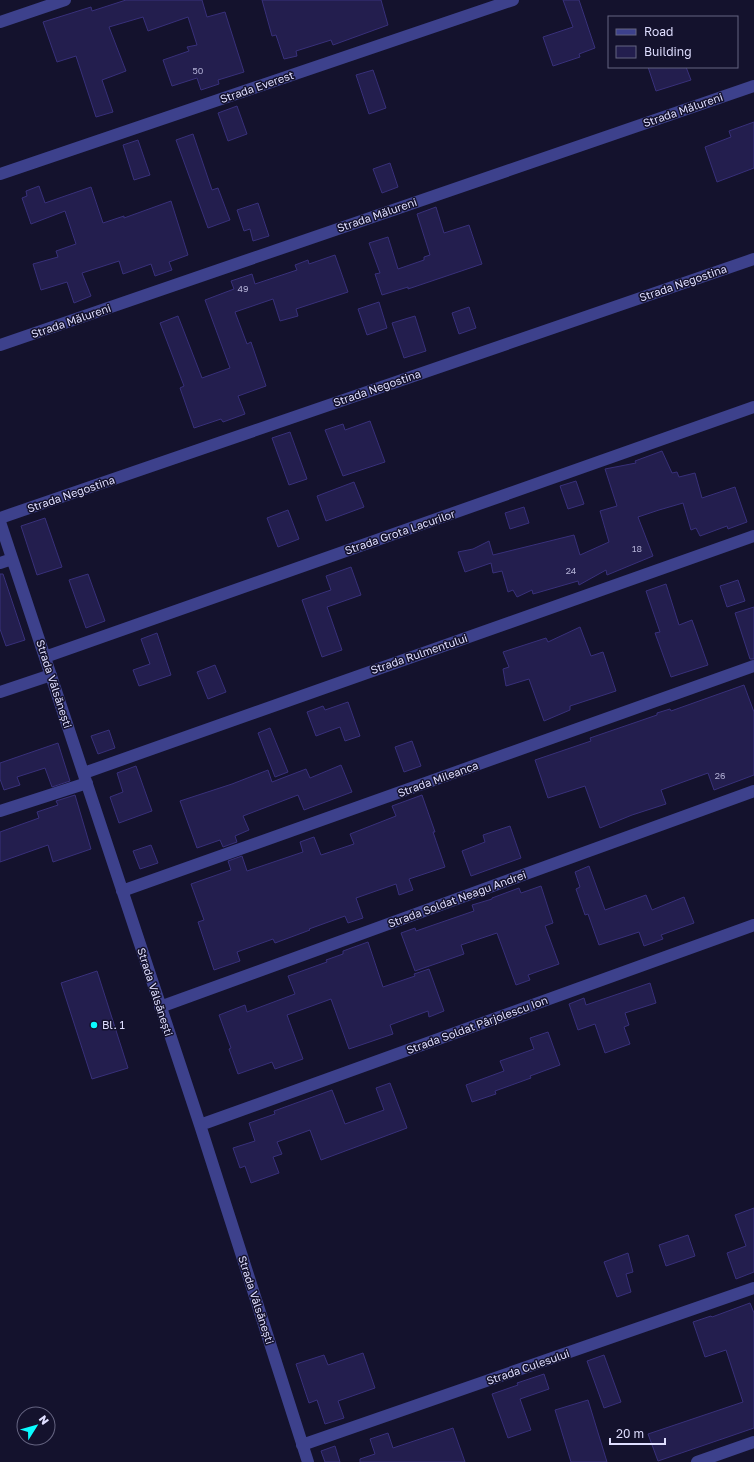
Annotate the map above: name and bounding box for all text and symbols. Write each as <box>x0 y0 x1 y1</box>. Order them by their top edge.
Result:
legend <box>608 16 738 68</box>
text: Road <box>644 24 673 39</box>
text: Building <box>644 44 692 59</box>
house number: 50 <box>193 65 204 76</box>
street label: Strada Everest <box>218 68 295 105</box>
street label: Strada Mălureni <box>641 90 724 129</box>
street label: Strada Mălureni <box>335 195 418 234</box>
street label: Strada Negostina <box>637 261 728 304</box>
house number: 49 <box>238 283 248 294</box>
street label: Strada Mălureni <box>29 301 112 340</box>
street label: Strada Negostina <box>331 366 422 409</box>
street label: Strada Negostina <box>25 472 116 515</box>
street label: Strada Grota Lacurilor <box>343 506 457 557</box>
house number: 18 <box>632 543 642 554</box>
house number: 24 <box>566 565 577 576</box>
street label: Strada Rulmentului <box>369 631 469 676</box>
street label: Strada Vâlsănești <box>33 638 75 730</box>
street label: Strada Mileanca <box>396 758 480 799</box>
house number: 26 <box>715 770 725 781</box>
street label: Strada Soldat Neagu Andrei <box>386 867 528 930</box>
street label: Strada Vâlsănești <box>134 946 176 1038</box>
street label: Strada Soldat Pârjolescu Ion <box>404 993 549 1056</box>
place label: Bl. 1 <box>102 1018 125 1031</box>
marker: Bl. 1 <box>89 1020 99 1030</box>
street label: Strada Vâlsănești <box>235 1254 277 1346</box>
street label: Strada Culesului <box>485 1346 571 1387</box>
north arrow <box>16 1406 56 1446</box>
text: N <box>37 1412 52 1427</box>
scale bar <box>610 1420 665 1446</box>
text: 20 m <box>616 1426 644 1441</box>

